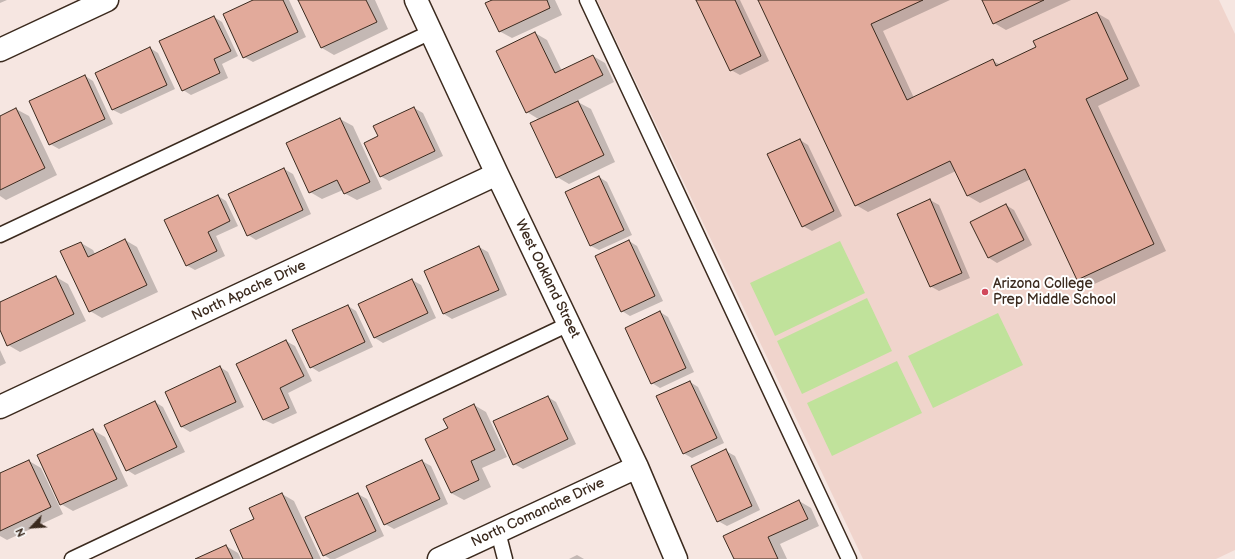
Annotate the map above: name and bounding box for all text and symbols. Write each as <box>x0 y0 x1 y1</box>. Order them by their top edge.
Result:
street label: West Oakland Street <box>511 217 583 341</box>
street label: North Apache Drive <box>189 257 309 325</box>
place label: Arizona College Prep Middle School <box>993 276 1116 308</box>
marker: Arizona College Prep Middle School <box>980 287 990 297</box>
street label: North Comanche Drive <box>469 475 607 551</box>
north arrow <box>12 507 52 547</box>
text: N <box>13 526 28 539</box>

